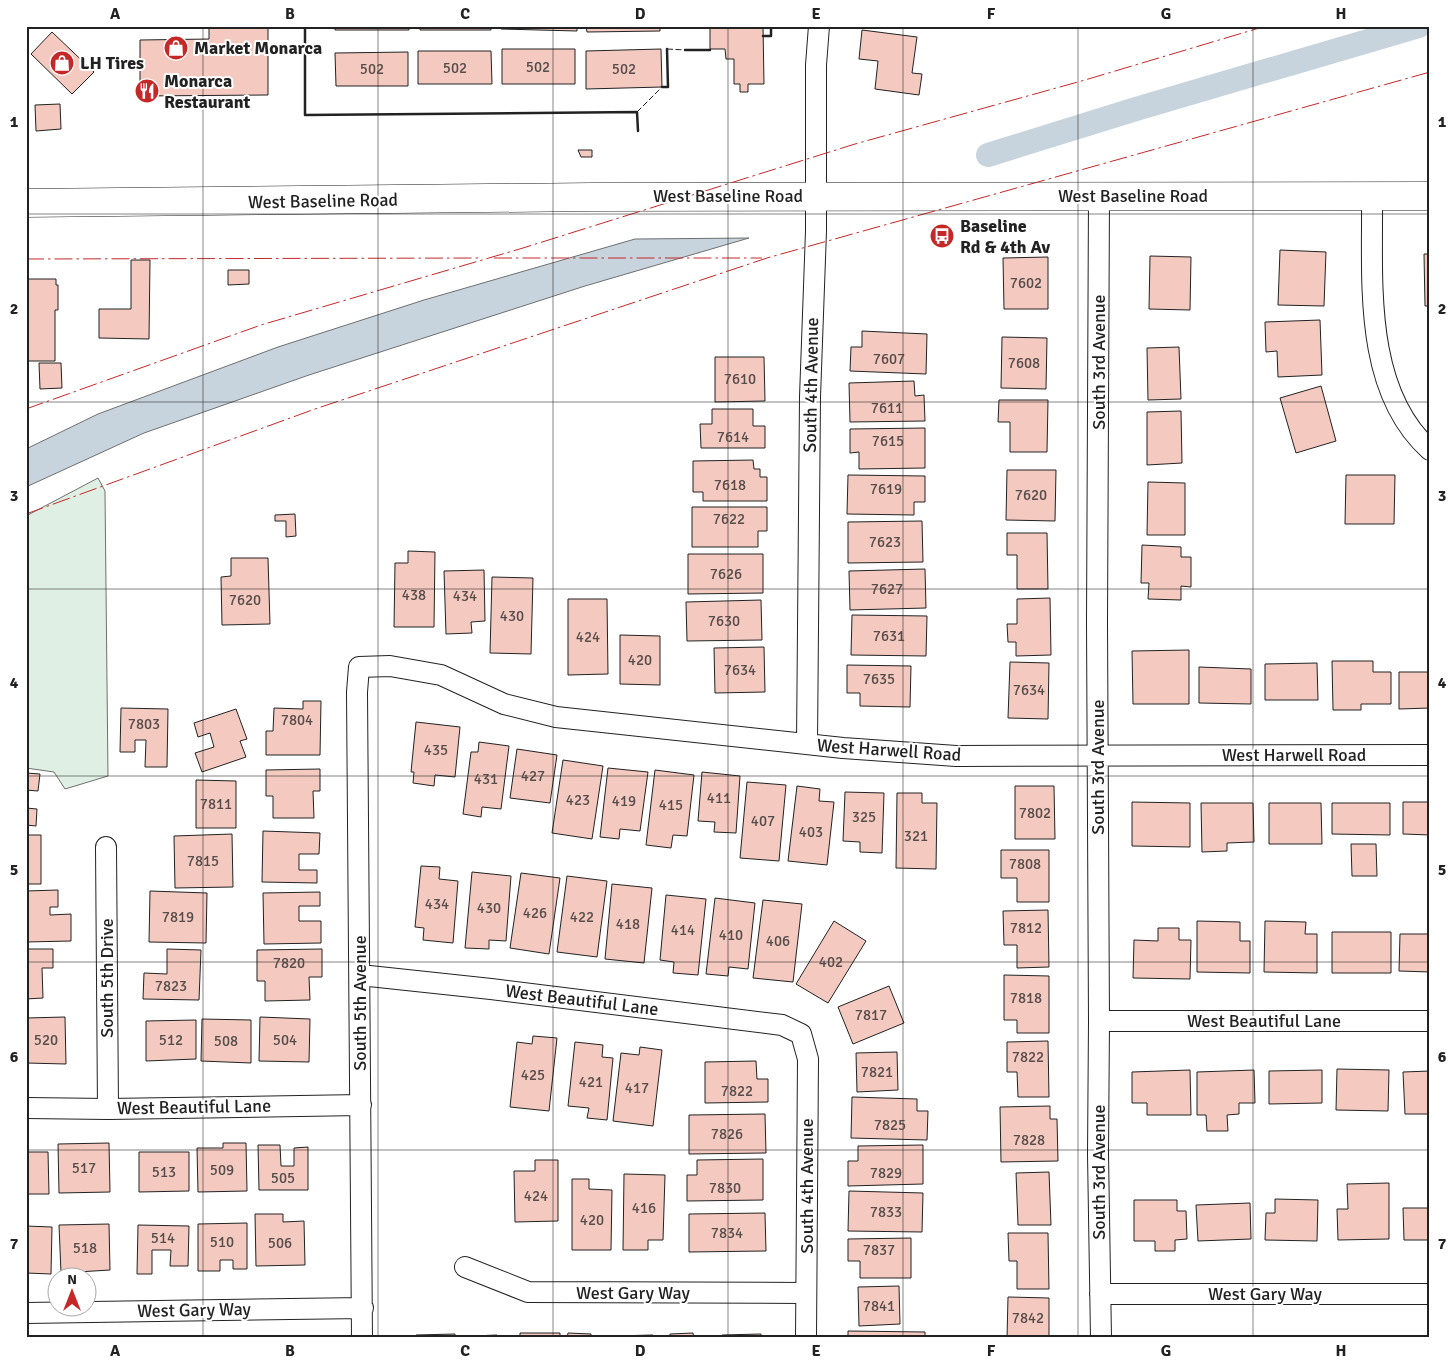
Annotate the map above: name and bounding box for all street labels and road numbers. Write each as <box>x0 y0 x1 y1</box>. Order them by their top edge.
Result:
street label: West Baseline Road <box>653 185 803 207</box>
street label: West Baseline Road <box>1058 185 1208 207</box>
street label: West Baseline Road <box>248 189 398 213</box>
street label: South 3rd Avenue <box>1088 294 1110 430</box>
street label: South 4th Avenue <box>799 317 823 453</box>
street label: South 3rd Avenue <box>1087 699 1109 835</box>
street label: West Harwell Road <box>816 734 962 766</box>
street label: West Harwell Road <box>1222 744 1366 766</box>
street label: South 5th Drive <box>96 918 118 1038</box>
street label: South 5th Avenue <box>349 935 371 1071</box>
street label: West Beautiful Lane <box>504 980 660 1020</box>
street label: West Beautiful Lane <box>1187 1010 1341 1032</box>
street label: West Beautiful Lane <box>117 1095 271 1119</box>
street label: South 3rd Avenue <box>1088 1104 1110 1240</box>
street label: South 4th Avenue <box>796 1118 818 1254</box>
street label: West Gary Way <box>576 1282 691 1304</box>
street label: West Gary Way <box>1208 1283 1323 1305</box>
street label: West Gary Way <box>137 1298 252 1322</box>

